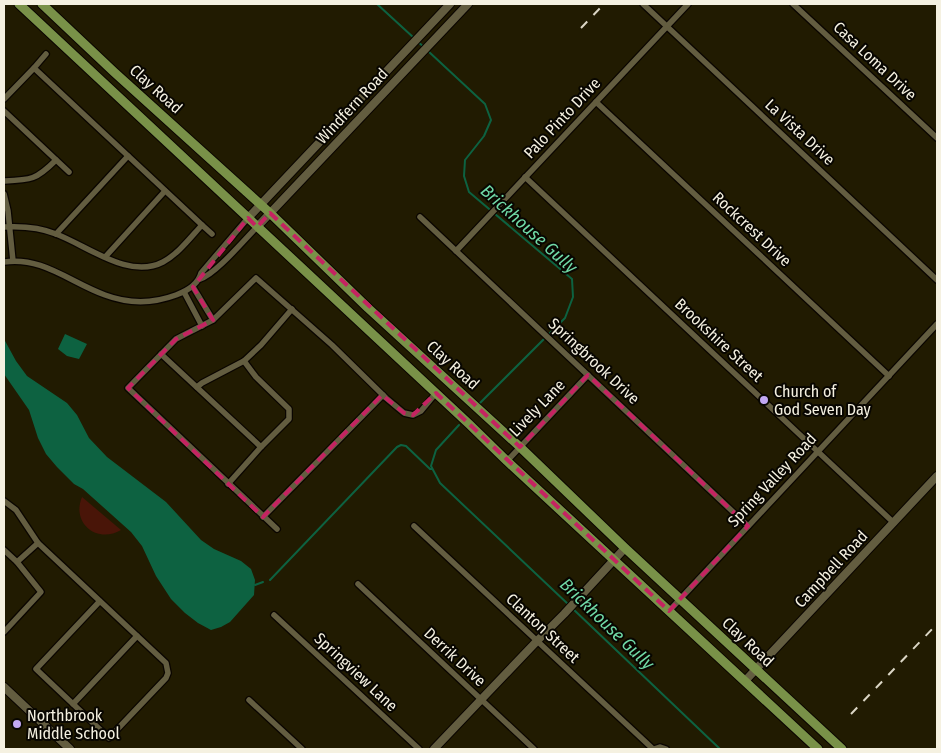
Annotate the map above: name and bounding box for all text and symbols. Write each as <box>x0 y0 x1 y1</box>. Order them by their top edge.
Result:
street label: Casa Loma Drive <box>829 18 921 104</box>
street label: Clay Road <box>126 61 186 117</box>
street label: Windfern Road <box>312 64 392 148</box>
street label: Palo Pinto Drive <box>520 74 604 162</box>
street label: La Vista Drive <box>761 95 839 169</box>
water label: Brickhouse Gully <box>476 180 583 279</box>
street label: Rockcrest Drive <box>709 188 795 270</box>
street label: Brookshire Street <box>671 294 768 386</box>
street label: Springbrook Drive <box>545 314 644 408</box>
street label: Clay Road <box>423 337 483 393</box>
street label: Lively Lane <box>505 375 569 441</box>
place label: Church of God Seven Day <box>774 382 872 419</box>
marker: Church of God Seven Day <box>758 394 770 406</box>
street label: Spring Valley Road <box>724 429 820 531</box>
street label: Campbell Road <box>790 527 872 611</box>
water label: Brickhouse Gully <box>555 574 659 675</box>
street label: Clanton Street <box>502 589 584 667</box>
street label: Clay Road <box>718 613 778 671</box>
street label: Derrik Drive <box>420 624 490 690</box>
street label: Springview Lane <box>311 629 401 715</box>
place label: Northbrook Middle School <box>27 706 120 743</box>
marker: Northbrook Middle School <box>11 718 23 730</box>

